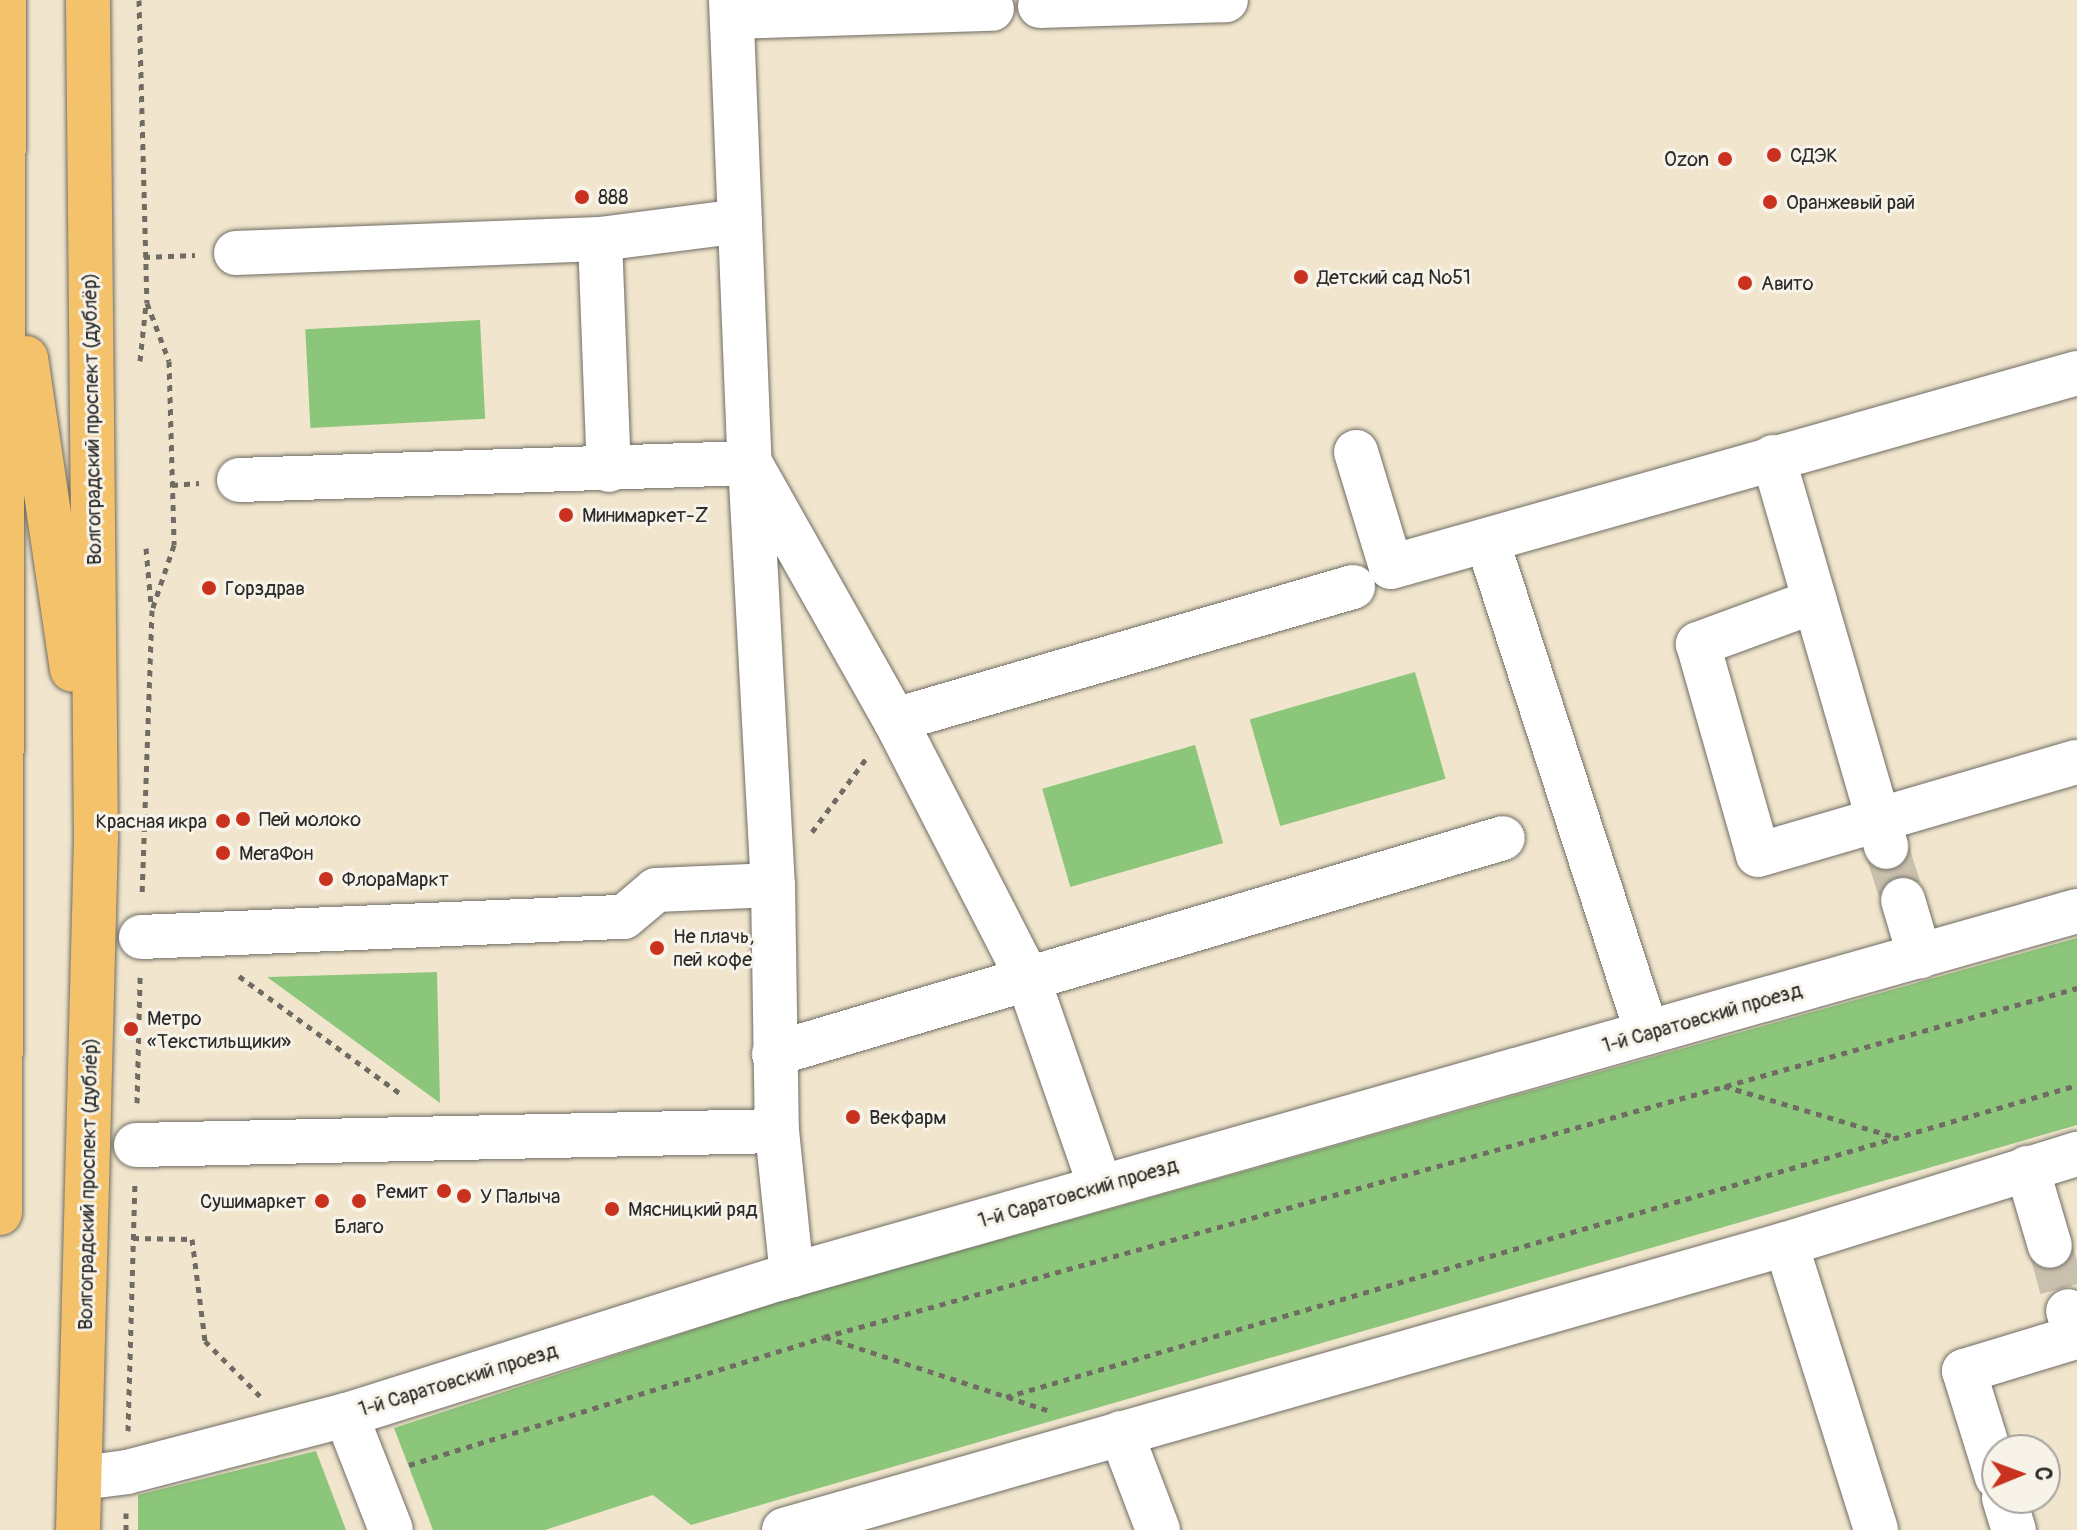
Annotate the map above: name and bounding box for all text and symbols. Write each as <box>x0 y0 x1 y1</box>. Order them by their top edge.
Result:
place label: СДЭК <box>1790 143 1838 167</box>
marker: СДЭК <box>1765 146 1783 164</box>
place label: Ozon <box>1664 147 1709 171</box>
marker: Ozon <box>1716 150 1734 168</box>
place label: 888 <box>598 185 628 209</box>
marker: 888 <box>573 188 591 206</box>
place label: Оранжевый рай <box>1786 190 1915 214</box>
marker: Оранжевый рай <box>1761 193 1779 211</box>
place label: Детский сад №51 <box>1317 265 1471 289</box>
marker: Детский сад №51 <box>1292 268 1310 286</box>
place label: Авито <box>1761 271 1813 295</box>
street label: Волгоградский проспект (дублёр) <box>77 273 107 565</box>
marker: Авито <box>1736 274 1754 292</box>
place label: Минимаркет-Z <box>582 503 708 527</box>
marker: Минимаркет-Z <box>557 506 575 524</box>
place label: Горздрав <box>225 576 305 600</box>
marker: Горздрав <box>200 579 218 597</box>
place label: Пей молоко <box>259 807 361 831</box>
place label: Красная икра <box>96 809 207 833</box>
marker: Пей молоко <box>234 810 252 828</box>
marker: Красная икра <box>214 812 232 830</box>
place label: МегаФон <box>239 841 313 865</box>
marker: МегаФон <box>214 844 232 862</box>
place label: ФлораМаркт <box>342 867 449 891</box>
marker: ФлораМаркт <box>317 870 335 888</box>
place label: Не плачь, пей кофе <box>673 924 754 971</box>
marker: Не плачь, пей кофе <box>648 939 666 957</box>
street label: 1-й Саратовский проезд <box>1599 978 1805 1058</box>
place label: Метро «Текстильщики» <box>147 1006 291 1053</box>
marker: Метро «Текстильщики» <box>122 1020 140 1038</box>
street label: Волгоградский проспект (дублёр) <box>73 1038 103 1330</box>
place label: Векфарм <box>869 1105 947 1129</box>
marker: Векфарм <box>844 1108 862 1126</box>
street label: 1-й Саратовский проезд <box>975 1153 1181 1233</box>
place label: Ремит <box>376 1179 428 1203</box>
marker: Ремит <box>435 1182 453 1200</box>
place label: У Палыча <box>480 1184 560 1208</box>
marker: У Палыча <box>455 1187 473 1205</box>
place label: Сушимаркет <box>200 1189 306 1213</box>
marker: Сушимаркет <box>313 1192 331 1210</box>
marker: Благо <box>350 1192 368 1210</box>
place label: Мясницкий ряд <box>628 1197 757 1221</box>
marker: Мясницкий ряд <box>603 1200 621 1218</box>
place label: Благо <box>334 1214 384 1238</box>
street label: 1-й Саратовский проезд <box>356 1338 560 1422</box>
north arrow <box>1981 1434 2061 1514</box>
text: С <box>2029 1467 2057 1481</box>

